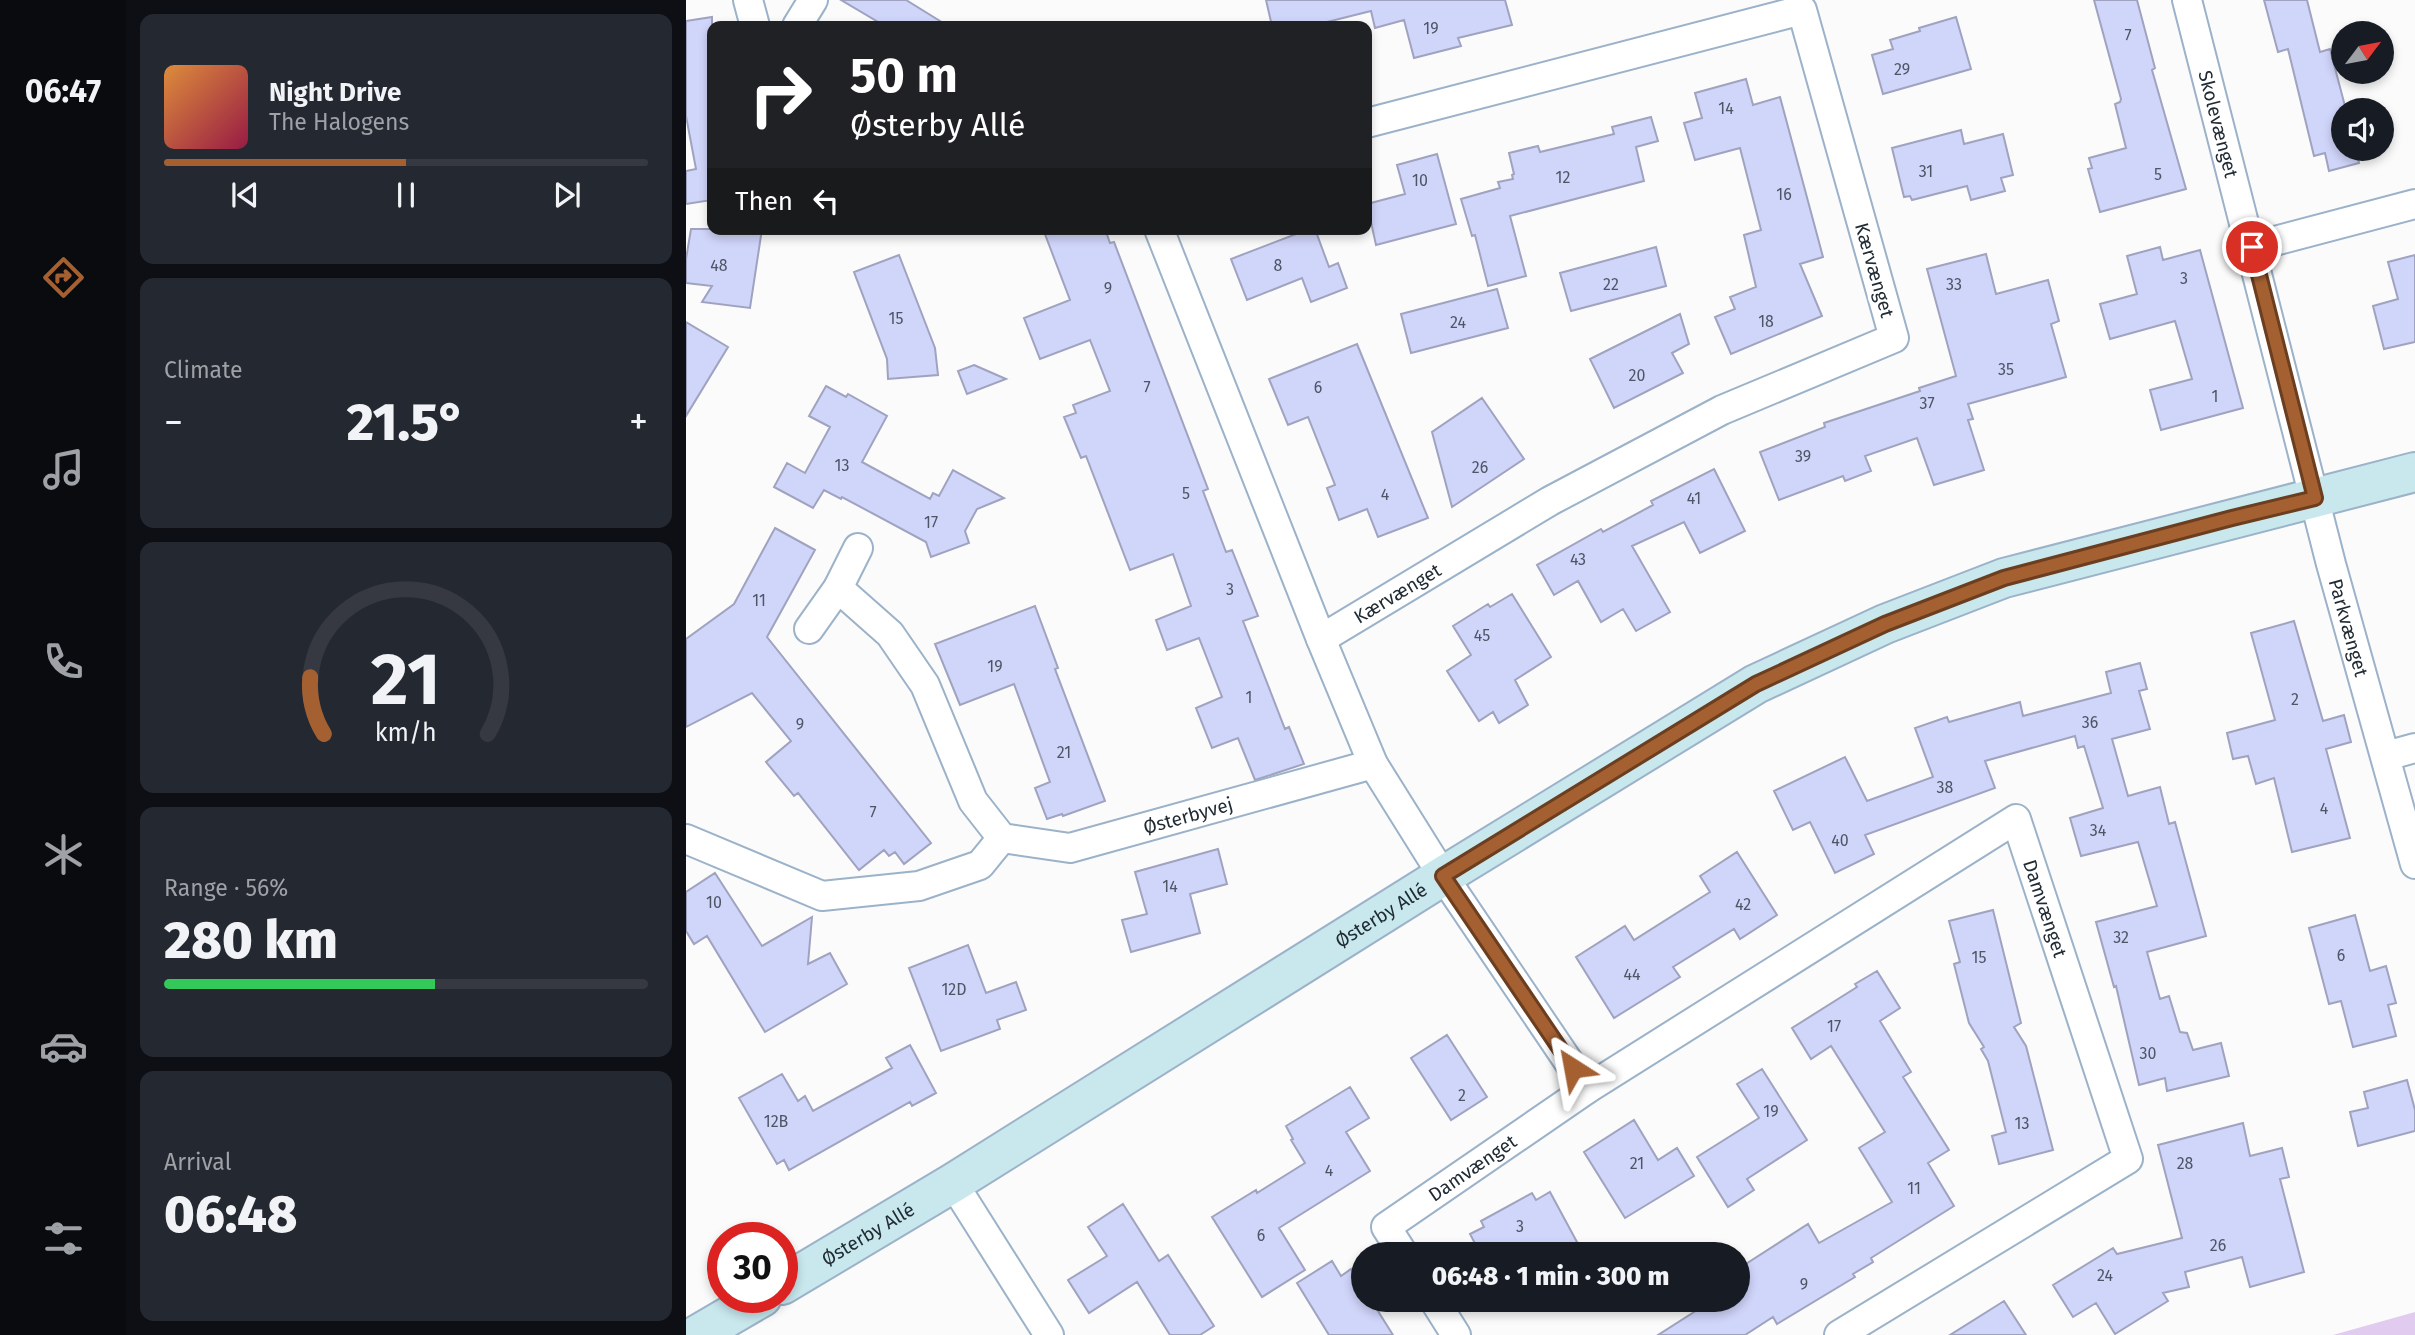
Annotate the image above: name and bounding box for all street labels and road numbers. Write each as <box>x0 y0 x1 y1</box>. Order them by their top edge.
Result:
street label: Skolevænget <box>2193 68 2243 180</box>
street label: Kærvænget <box>1850 220 1899 320</box>
street label: Kærvænget <box>1350 558 1445 629</box>
street label: Parkvænget <box>2324 576 2373 679</box>
street label: Østerbyvej <box>1141 792 1235 839</box>
street label: Damvænget <box>2018 857 2072 960</box>
street label: Østerby Allé <box>1331 878 1431 953</box>
street label: Damvænget <box>1424 1130 1521 1206</box>
street label: Østerby Allé <box>817 1198 919 1271</box>

